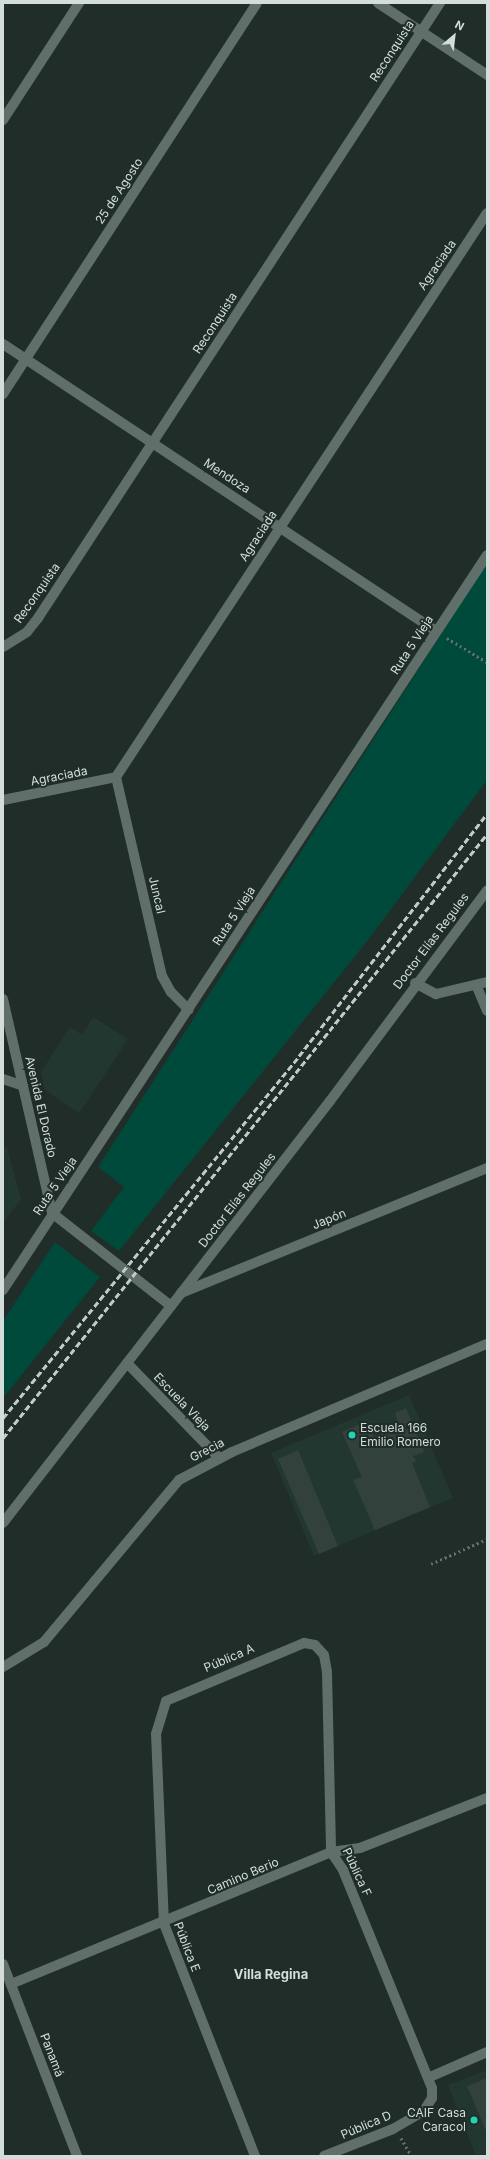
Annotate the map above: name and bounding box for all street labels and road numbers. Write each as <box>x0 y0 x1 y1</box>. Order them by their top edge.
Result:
street label: Reconquista <box>367 18 417 84</box>
street label: 25 de Agosto <box>92 155 146 227</box>
street label: Agraciada <box>415 237 459 293</box>
street label: Reconquista <box>190 290 240 356</box>
street label: Mendoza <box>201 456 253 496</box>
street label: Agraciada <box>236 508 280 564</box>
street label: Reconquista <box>11 560 63 626</box>
street label: Ruta 5 Vieja <box>388 613 436 677</box>
street label: Agraciada <box>29 763 89 789</box>
street label: Juncal <box>146 875 168 915</box>
street label: Ruta 5 Vieja <box>210 884 258 948</box>
street label: Doctor Elías Regules <box>390 890 472 992</box>
street label: Avenida El Dorado <box>22 1055 60 1159</box>
street label: Doctor Elías Regules <box>196 1150 278 1250</box>
street label: Ruta 5 Vieja <box>30 1154 80 1218</box>
street label: Japón <box>310 1206 348 1232</box>
street label: Escuela Vieja <box>151 1370 213 1434</box>
street label: Grecia <box>187 1435 227 1465</box>
street label: Pública A <box>202 1641 256 1675</box>
street label: Pública F <box>339 1845 375 1899</box>
street label: Camino Berio <box>205 1854 281 1898</box>
street label: Pública E <box>171 1920 203 1974</box>
street label: Panamá <box>37 2031 67 2079</box>
street label: Pública D <box>338 2108 394 2142</box>

